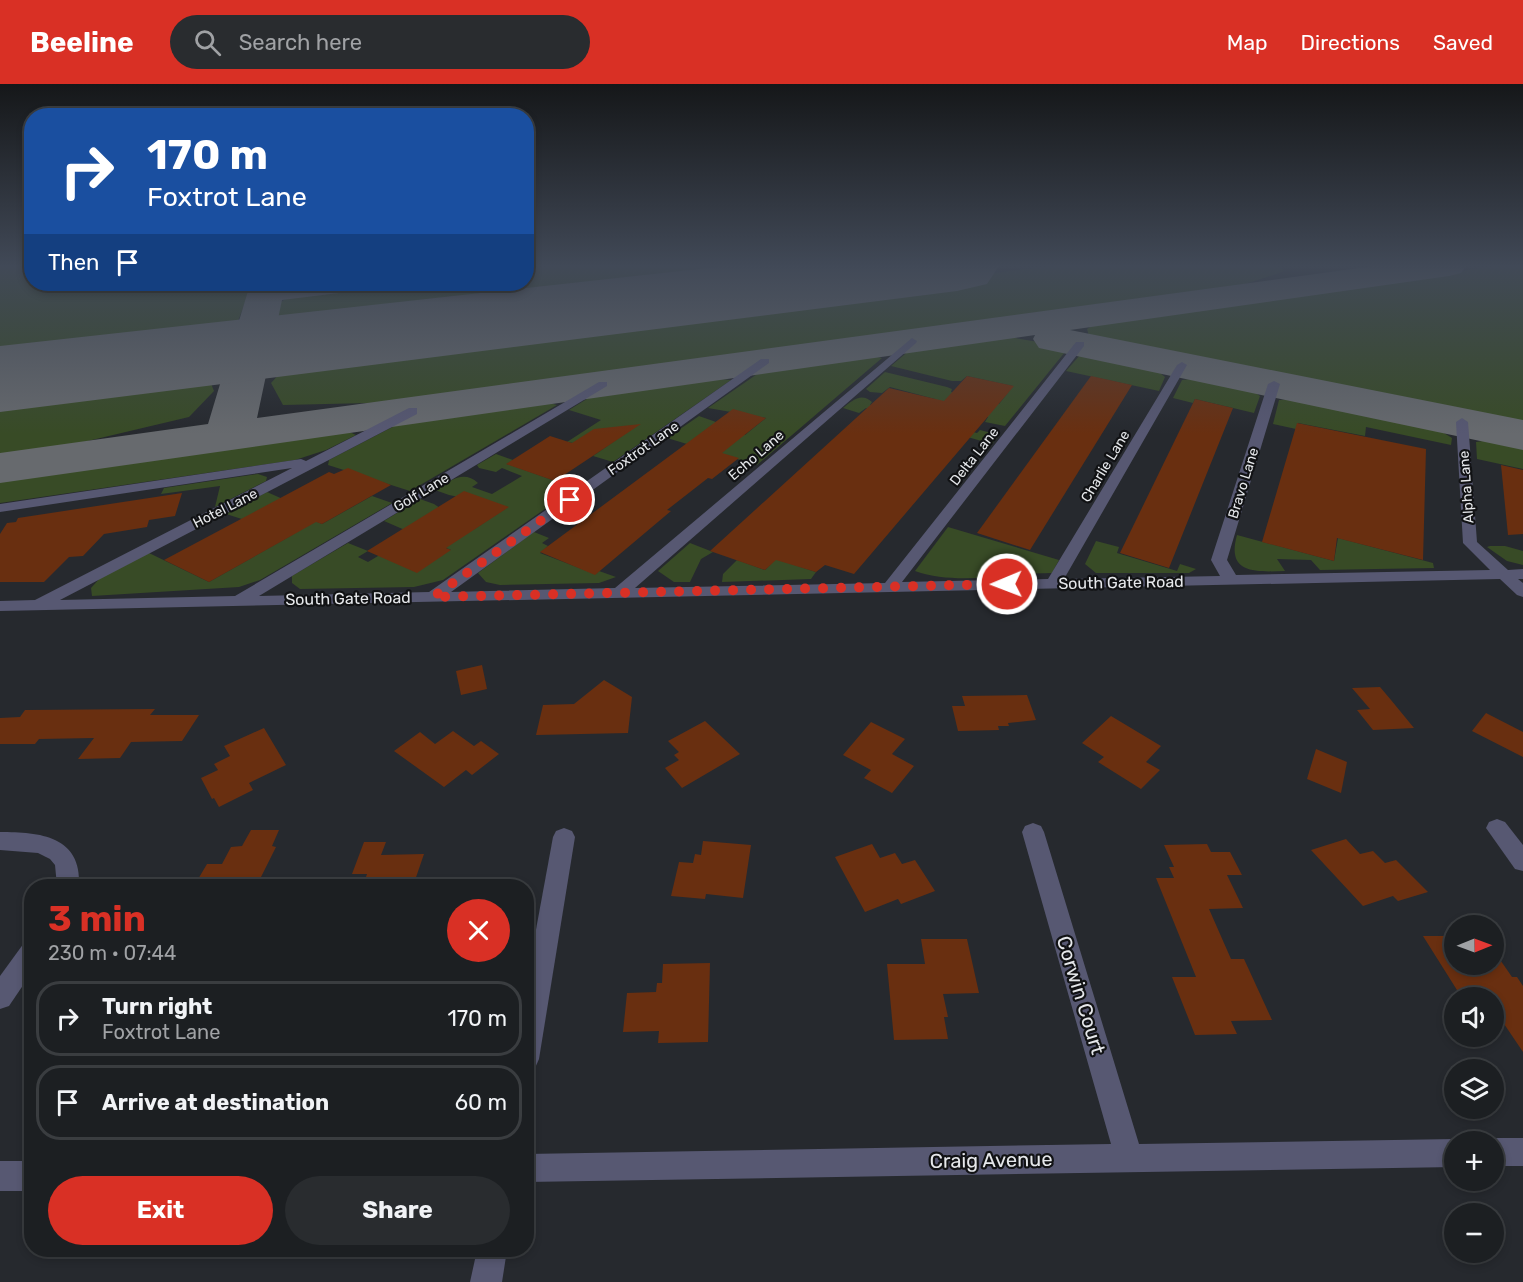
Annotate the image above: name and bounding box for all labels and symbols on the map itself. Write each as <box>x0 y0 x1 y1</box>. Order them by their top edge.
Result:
street label: Foxtrot Lane <box>604 418 682 479</box>
street label: Delta Lane <box>946 424 1003 489</box>
street label: Echo Lane <box>725 427 788 484</box>
street label: Charlie Lane <box>1077 427 1134 505</box>
street label: Bravo Lane <box>1225 446 1262 521</box>
street label: Alpha Lane <box>1455 450 1478 524</box>
street label: Golf Lane <box>391 469 452 516</box>
pin <box>544 474 595 525</box>
street label: Hotel Lane <box>190 485 260 532</box>
position arrow <box>975 552 1039 616</box>
street label: South Gate Road <box>1058 572 1184 593</box>
street label: South Gate Road <box>285 588 411 609</box>
north arrow <box>1444 915 1504 975</box>
street label: Corwin Court <box>1052 933 1110 1057</box>
street label: Craig Avenue <box>929 1147 1053 1173</box>

